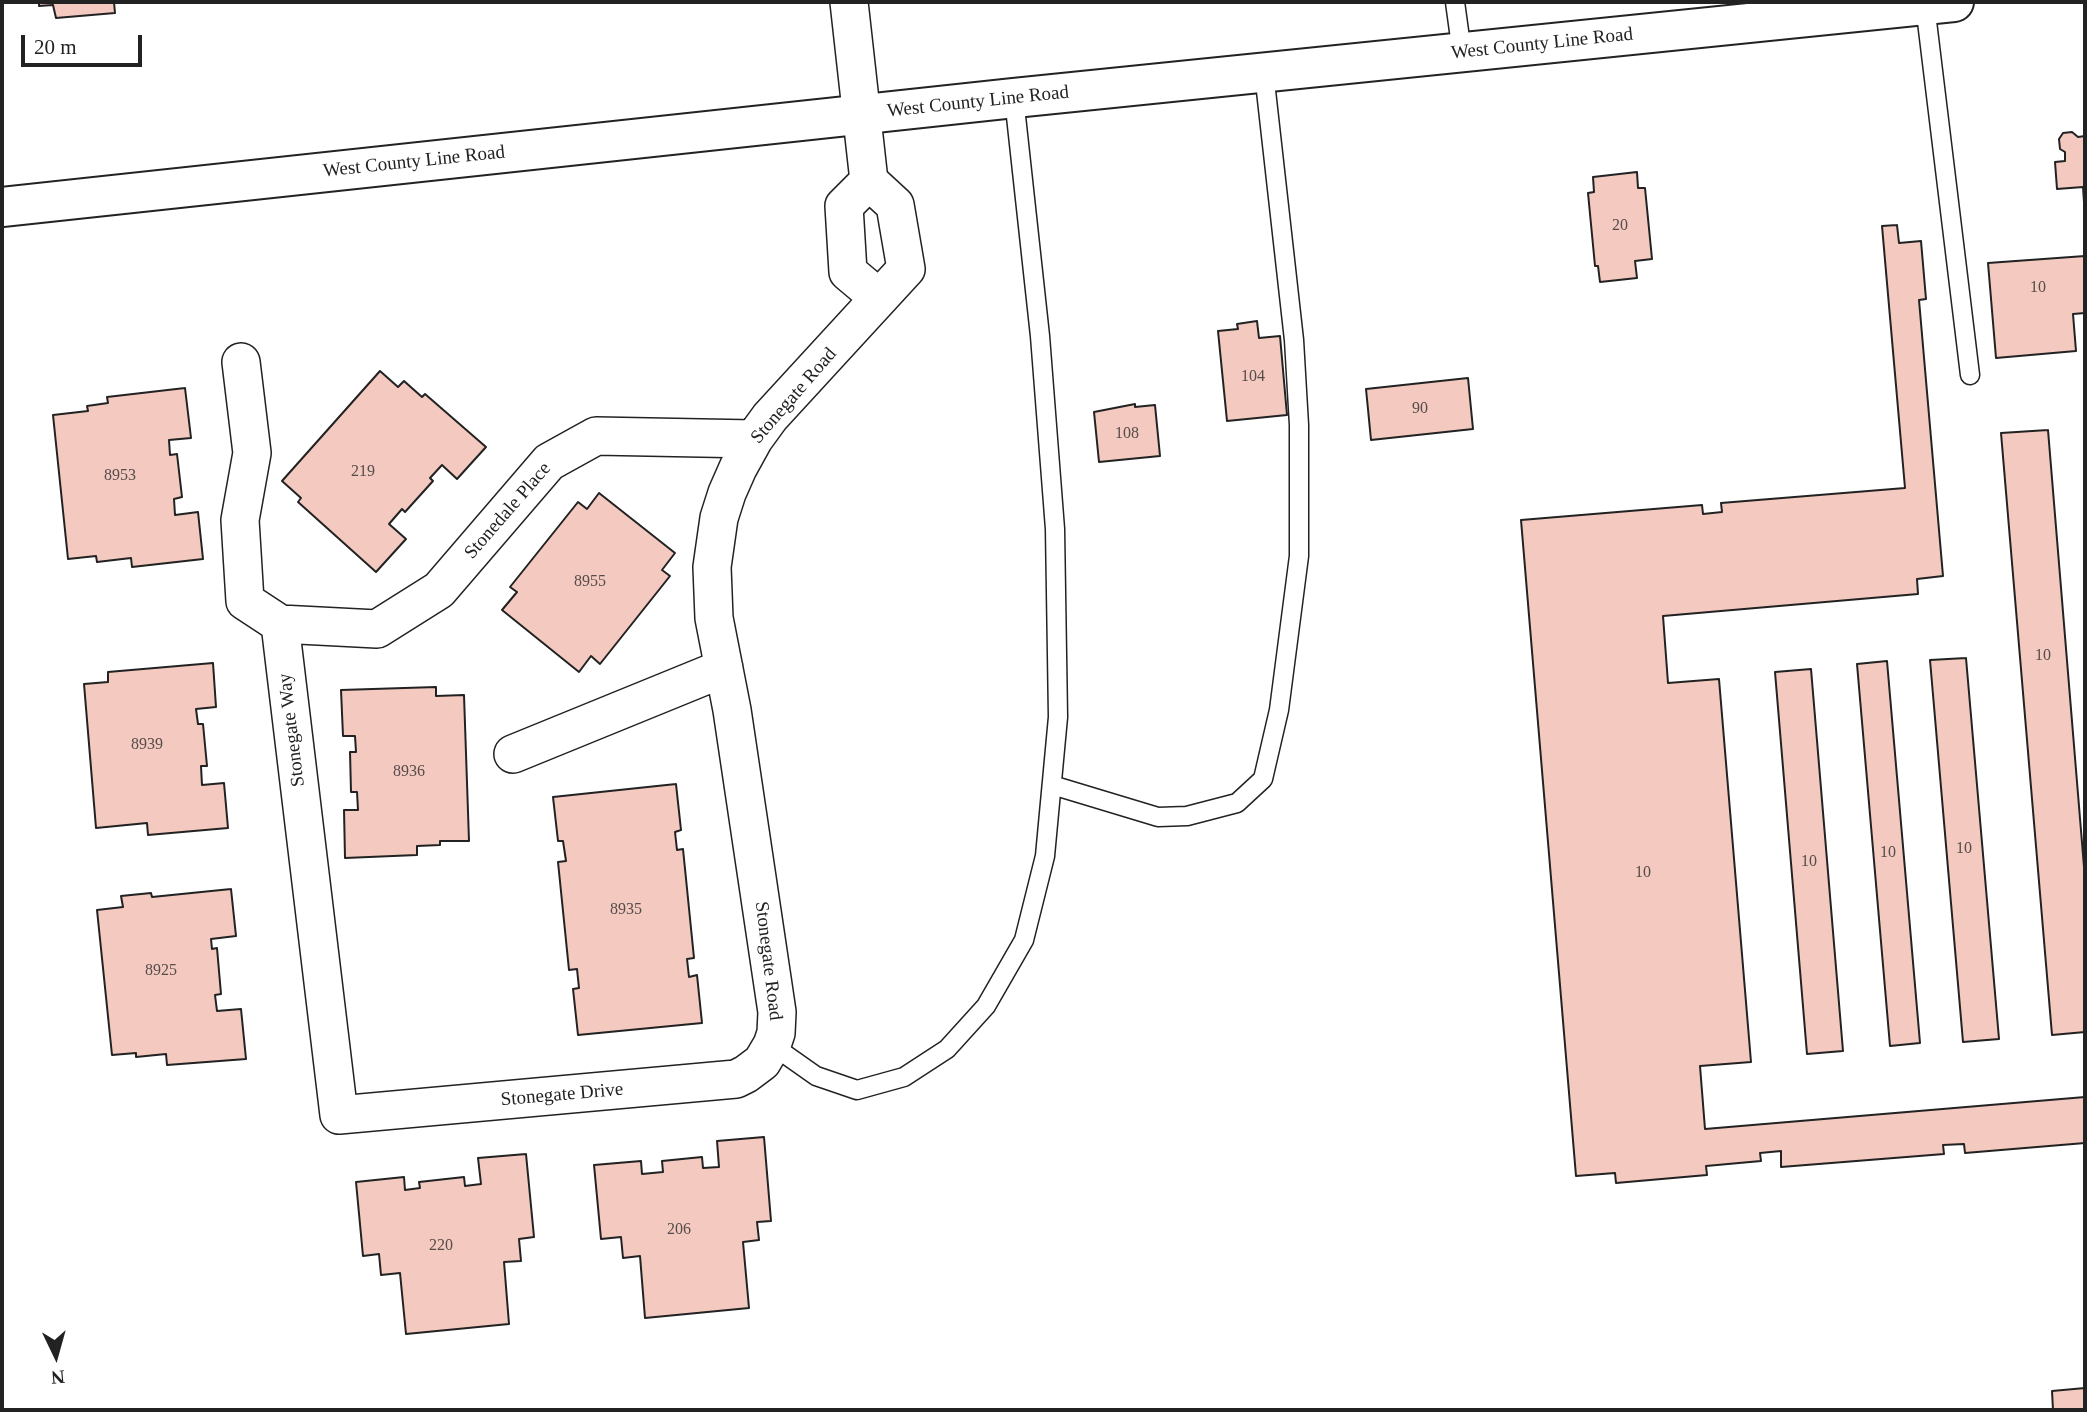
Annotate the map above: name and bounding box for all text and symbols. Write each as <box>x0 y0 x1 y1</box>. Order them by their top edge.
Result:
scale bar <box>24 21 145 65</box>
street label: West County Line Road <box>1450 23 1634 65</box>
text: 20 m <box>34 35 77 59</box>
street label: West County Line Road <box>886 81 1070 123</box>
street label: West County Line Road <box>322 141 506 183</box>
house number: 20 <box>1612 216 1628 236</box>
house number: 10 <box>2030 278 2046 298</box>
street label: Stonegate Road <box>746 343 842 449</box>
house number: 104 <box>1241 367 1265 387</box>
house number: 90 <box>1412 399 1428 419</box>
house number: 108 <box>1115 424 1139 444</box>
street label: Stonedale Place <box>460 458 556 564</box>
house number: 219 <box>351 462 375 482</box>
house number: 8953 <box>104 466 136 486</box>
house number: 8955 <box>574 572 606 592</box>
house number: 10 <box>2035 646 2051 666</box>
street label: Stonegate Way <box>274 672 310 788</box>
house number: 8939 <box>131 735 163 755</box>
house number: 8936 <box>393 762 425 782</box>
house number: 10 <box>1956 839 1972 859</box>
house number: 10 <box>1880 843 1896 863</box>
house number: 10 <box>1801 852 1817 872</box>
house number: 10 <box>1635 863 1651 883</box>
house number: 8935 <box>610 900 642 920</box>
street label: Stonegate Road <box>749 900 787 1022</box>
house number: 8925 <box>145 961 177 981</box>
street label: Stonegate Drive <box>500 1078 624 1112</box>
house number: 206 <box>667 1220 691 1240</box>
house number: 220 <box>429 1236 453 1256</box>
north arrow <box>21 1321 91 1391</box>
text: N <box>50 1366 66 1388</box>

